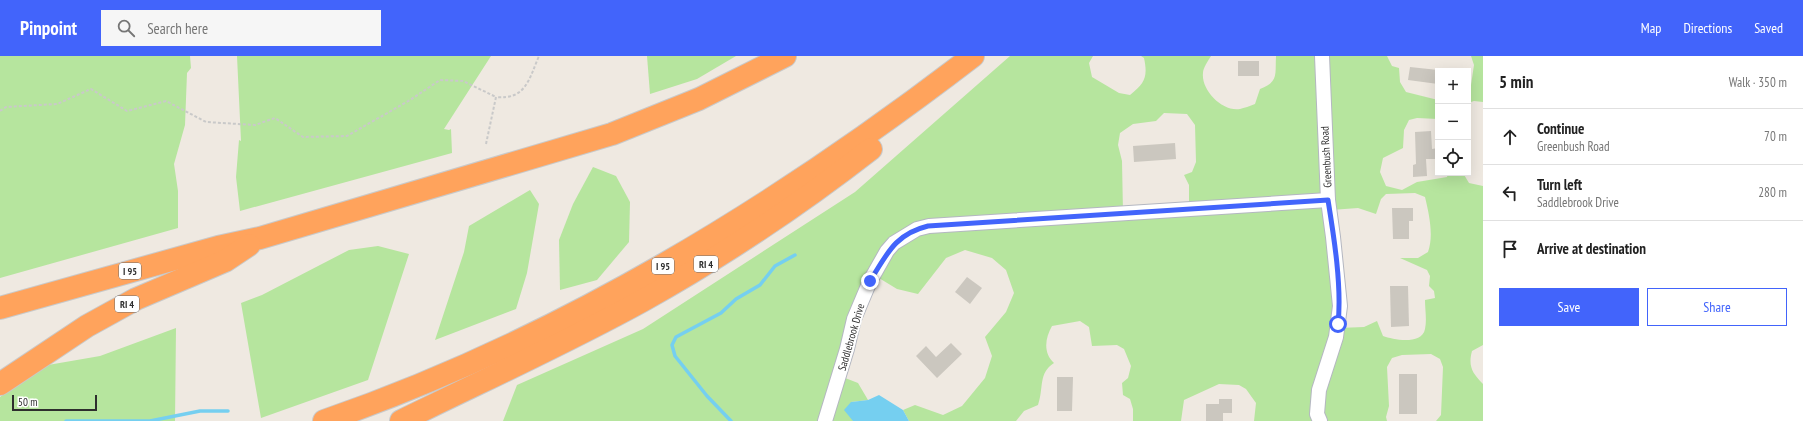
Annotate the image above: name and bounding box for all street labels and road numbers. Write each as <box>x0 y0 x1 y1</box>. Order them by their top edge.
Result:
street label: Greenbush Road <box>1317 126 1335 188</box>
road number: RI 4 <box>694 256 718 272</box>
road number: I 95 <box>652 258 674 274</box>
road number: I 95 <box>119 263 141 279</box>
road number: RI 4 <box>115 296 139 312</box>
street label: Saddlebrook Drive <box>835 301 867 372</box>

